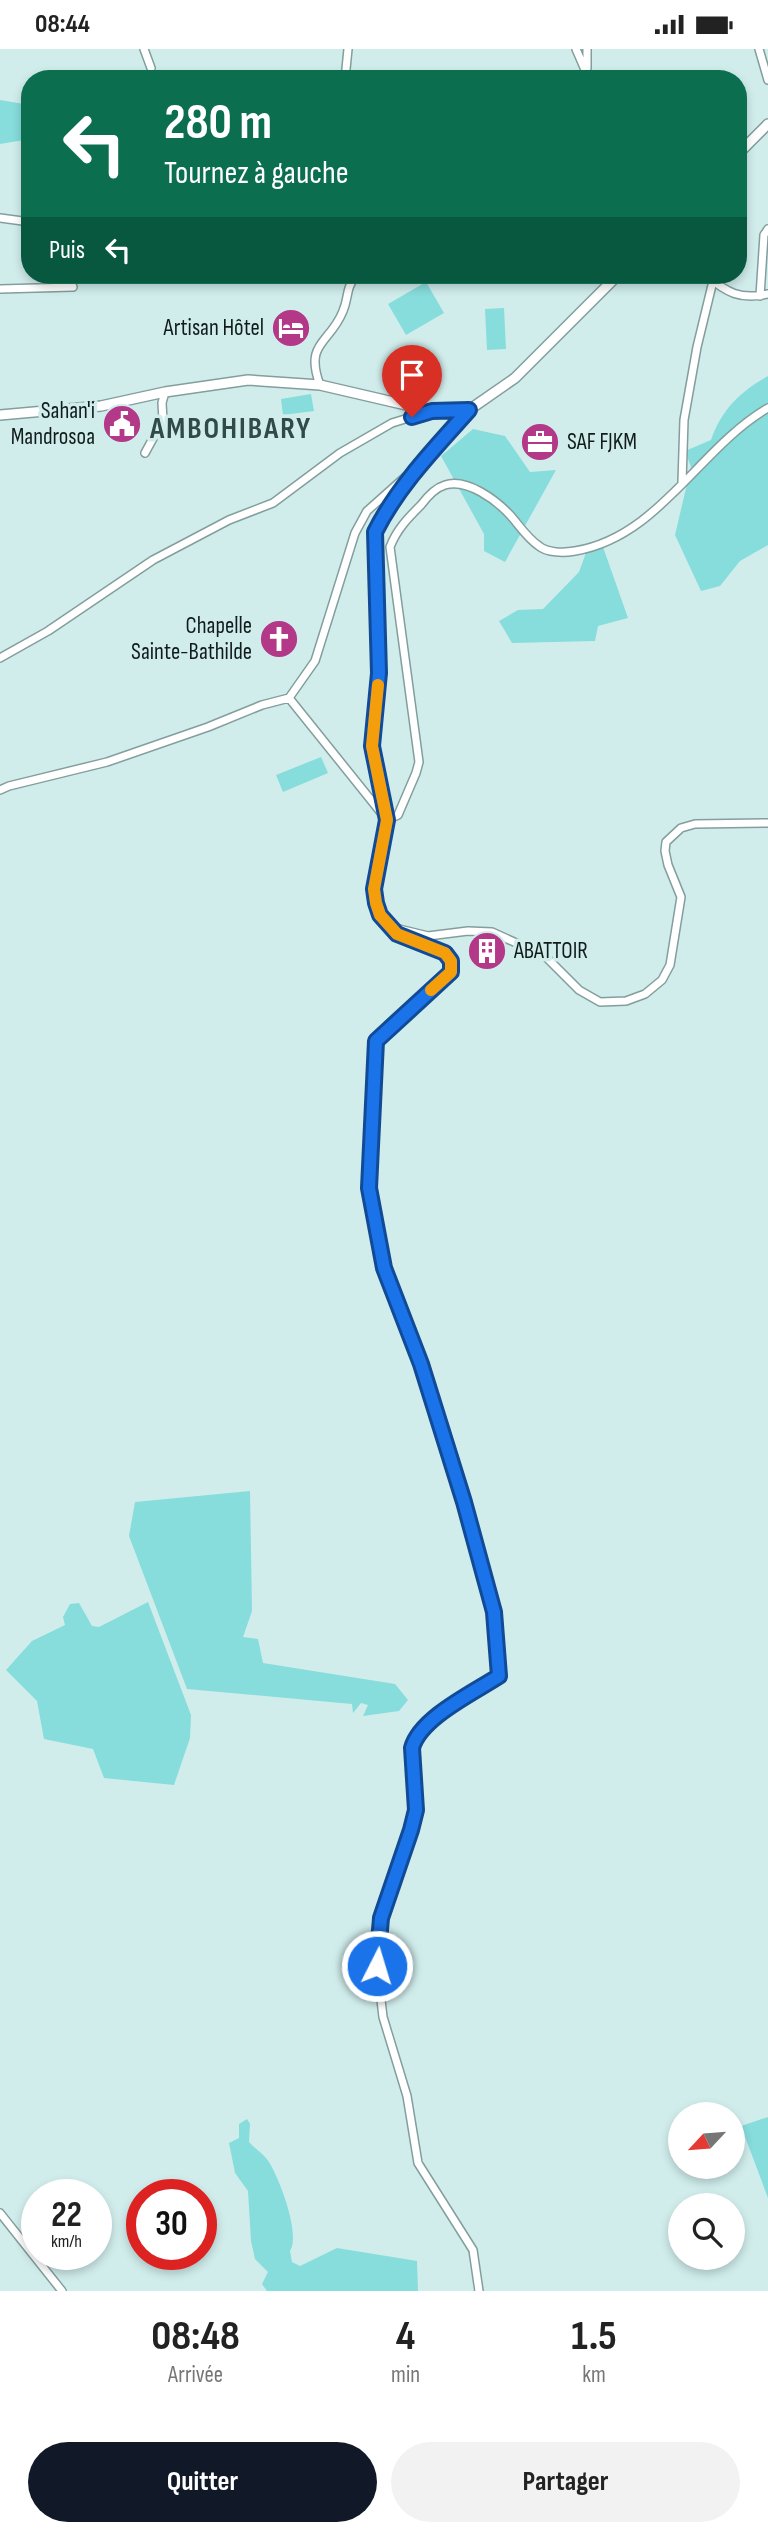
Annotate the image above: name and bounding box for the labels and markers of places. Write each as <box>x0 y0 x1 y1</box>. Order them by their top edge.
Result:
hotel icon: Artisan Hôtel <box>270 307 312 349</box>
place label: Artisan Hôtel <box>162 314 264 342</box>
pin <box>382 345 442 417</box>
place label: Sahan'i Mandrosoa <box>11 397 95 451</box>
public building icon: Sahan'i Mandrosoa <box>101 403 143 445</box>
office icon: SAF FJKM <box>519 421 561 463</box>
place label: SAF FJKM <box>567 428 637 456</box>
place label: Chapelle Sainte-Bathilde <box>131 612 252 666</box>
church icon: Chapelle Sainte-Bathilde <box>258 618 300 660</box>
building icon: ABATTOIR <box>466 930 508 972</box>
place label: ABATTOIR <box>513 937 588 965</box>

